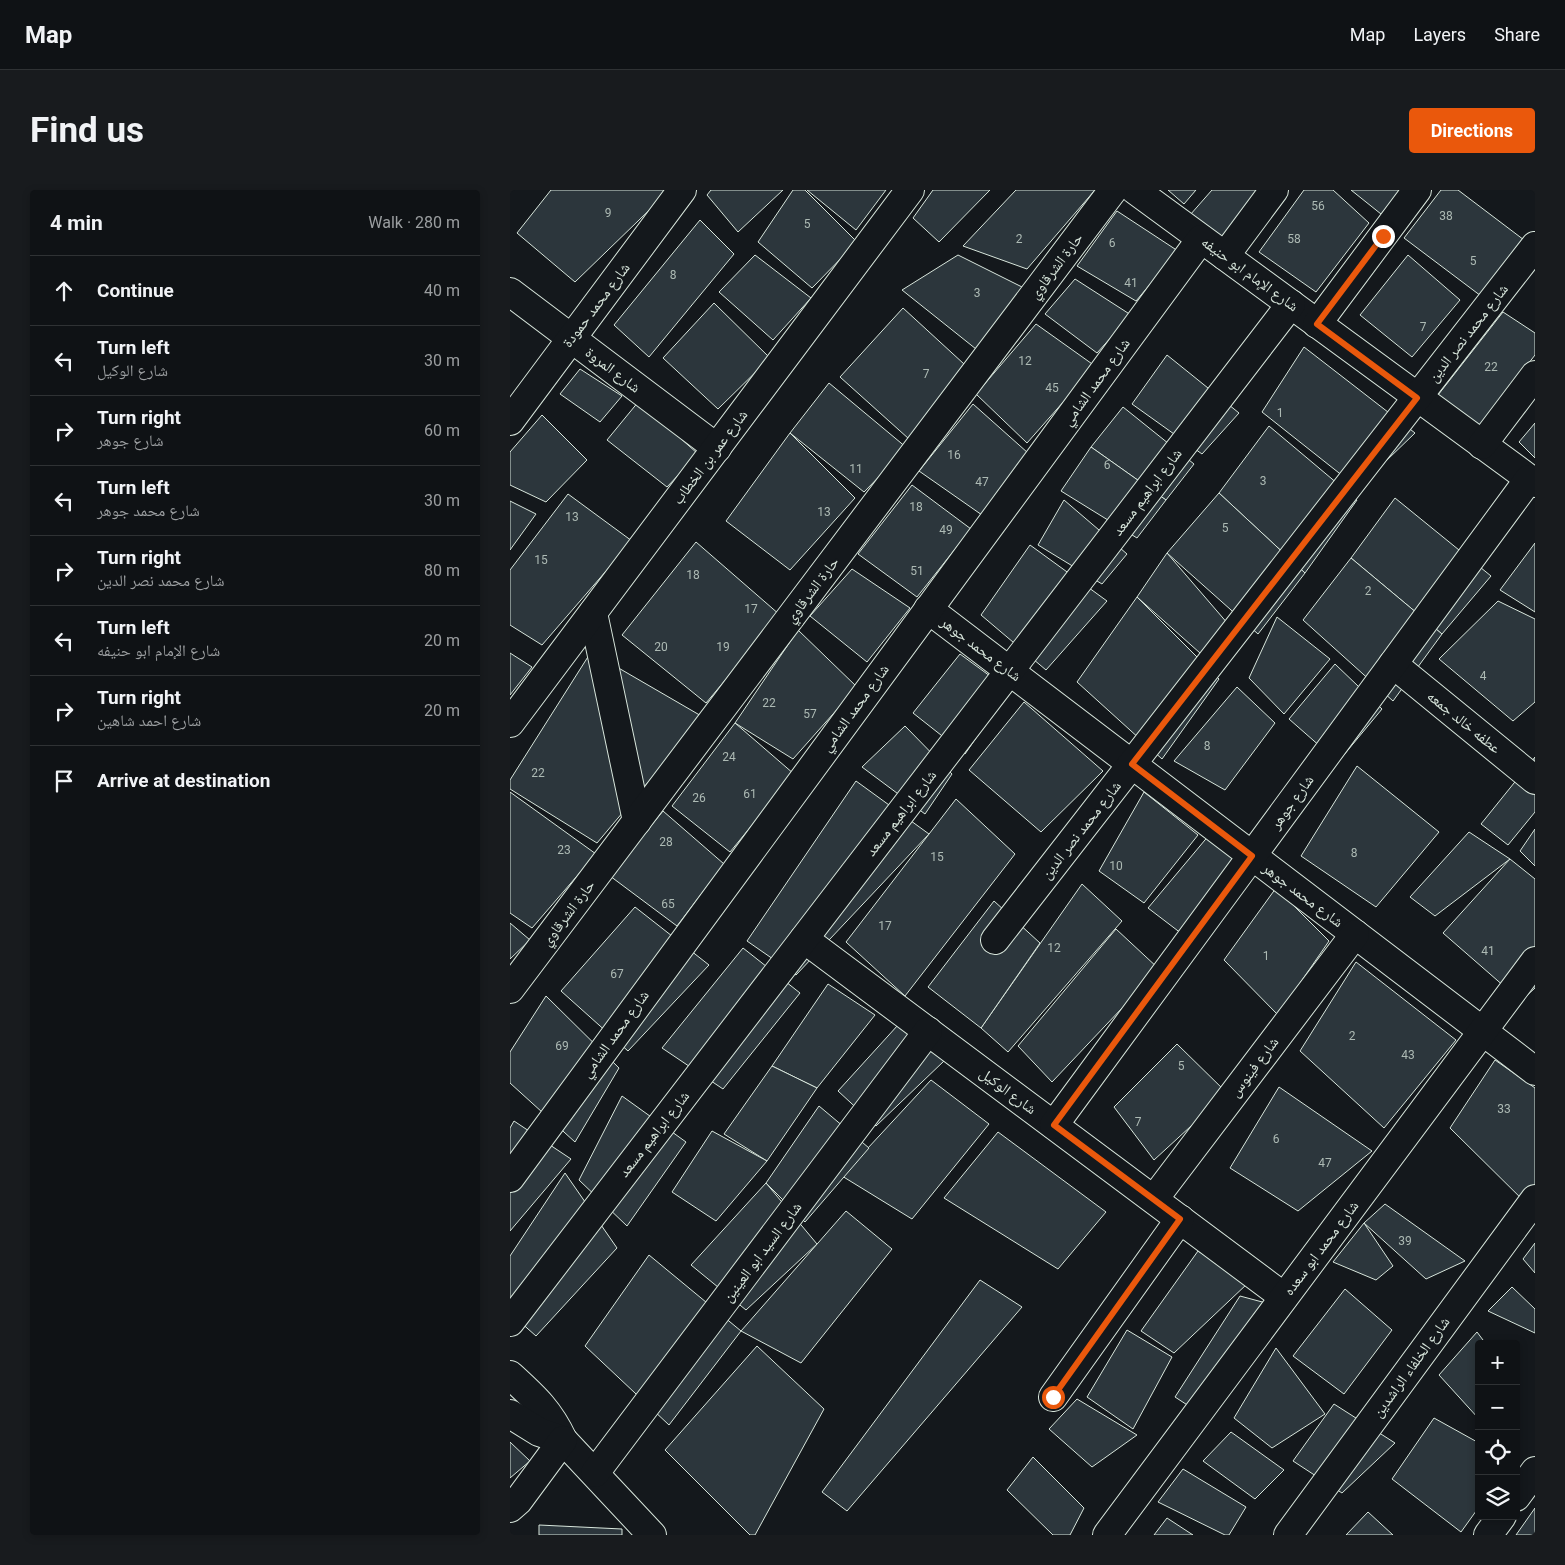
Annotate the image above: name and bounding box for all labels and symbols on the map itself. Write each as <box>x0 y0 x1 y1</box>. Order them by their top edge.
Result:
house number: 56 <box>1311 199 1325 213</box>
house number: 9 <box>605 206 611 220</box>
house number: 38 <box>1439 209 1453 223</box>
house number: 5 <box>804 217 811 231</box>
route end <box>1372 225 1395 248</box>
street label: حارة الشرقاوي <box>1025 229 1089 304</box>
house number: 2 <box>1016 232 1023 246</box>
house number: 58 <box>1287 232 1301 246</box>
street label: شارع الإمام ابو حنيفه <box>1197 233 1302 316</box>
house number: 6 <box>1109 236 1116 250</box>
house number: 5 <box>1470 254 1477 268</box>
street label: شارع محمد حمودة <box>558 259 635 351</box>
house number: 8 <box>670 268 677 282</box>
house number: 41 <box>1124 276 1138 290</box>
street label: شارع محمد نصر الدين <box>1424 280 1513 386</box>
house number: 3 <box>974 286 980 300</box>
house number: 7 <box>1420 320 1427 334</box>
street label: شارع محمد الشامي <box>1058 335 1136 431</box>
street label: شارع المروة <box>581 343 644 397</box>
house number: 12 <box>1018 354 1032 368</box>
house number: 22 <box>1484 360 1498 374</box>
house number: 7 <box>923 367 930 381</box>
house number: 45 <box>1045 381 1059 395</box>
street label: شارع عمر بن الخطاب <box>669 406 752 509</box>
house number: 1 <box>1277 406 1283 420</box>
street label: شارع ابراهيم مسعد <box>1108 445 1186 540</box>
house number: 16 <box>947 448 961 462</box>
house number: 6 <box>1104 458 1111 472</box>
house number: 11 <box>849 462 863 476</box>
house number: 3 <box>1260 474 1266 488</box>
house number: 47 <box>975 475 989 489</box>
house number: 18 <box>909 500 923 514</box>
house number: 13 <box>817 505 831 519</box>
house number: 13 <box>565 510 579 524</box>
house number: 5 <box>1222 521 1229 535</box>
house number: 49 <box>939 523 953 537</box>
house number: 15 <box>534 553 548 567</box>
street label: حارة الشرقاوي <box>781 553 845 628</box>
house number: 51 <box>910 564 924 578</box>
house number: 18 <box>686 568 700 582</box>
house number: 2 <box>1365 584 1372 598</box>
house number: 17 <box>744 602 758 616</box>
street label: شارع محمد جوهر <box>936 612 1025 686</box>
house number: 20 <box>654 640 668 654</box>
house number: 19 <box>716 640 730 654</box>
street label: شارع محمد الشامي <box>817 661 895 757</box>
house number: 4 <box>1480 669 1487 683</box>
street label: عطفه خالد جمعه <box>1424 687 1505 757</box>
house number: 22 <box>762 696 776 710</box>
house number: 57 <box>803 707 817 721</box>
house number: 8 <box>1204 739 1211 753</box>
house number: 24 <box>722 750 736 764</box>
house number: 22 <box>531 766 545 780</box>
street label: شارع ابراهيم مسعد <box>862 766 941 860</box>
street label: شارع جوهر <box>1266 771 1319 834</box>
street label: شارع محمد نصر الدين <box>1037 777 1126 883</box>
house number: 61 <box>743 787 757 801</box>
house number: 26 <box>692 791 706 805</box>
house number: 28 <box>659 835 673 849</box>
house number: 23 <box>557 843 571 857</box>
house number: 8 <box>1351 846 1358 860</box>
house number: 15 <box>930 850 944 864</box>
street label: شارع محمد جوهر <box>1258 858 1347 932</box>
house number: 10 <box>1109 859 1123 873</box>
street label: حارة الشرقاوي <box>537 876 601 951</box>
house number: 65 <box>661 897 675 911</box>
house number: 17 <box>878 919 892 933</box>
house number: 12 <box>1047 941 1061 955</box>
house number: 41 <box>1481 944 1495 958</box>
house number: 1 <box>1263 949 1269 963</box>
house number: 67 <box>610 967 624 981</box>
street label: شارع محمد الشامي <box>577 987 655 1083</box>
house number: 2 <box>1349 1029 1356 1043</box>
street label: شارع فينوس <box>1226 1033 1283 1101</box>
house number: 69 <box>555 1039 569 1053</box>
house number: 43 <box>1401 1048 1415 1062</box>
house number: 5 <box>1178 1059 1185 1073</box>
street label: شارع الوكيل <box>975 1064 1040 1119</box>
street label: شارع ابراهيم مسعد <box>615 1087 694 1181</box>
house number: 33 <box>1497 1102 1511 1116</box>
house number: 7 <box>1135 1115 1142 1129</box>
house number: 6 <box>1273 1132 1280 1146</box>
house number: 47 <box>1318 1156 1332 1170</box>
street label: شارع محمد ابو سعده <box>1280 1197 1363 1299</box>
street label: شارع السيد ابو العينين <box>719 1198 806 1306</box>
house number: 39 <box>1398 1234 1412 1248</box>
street label: شارع الخلفاء الراشدين <box>1369 1313 1454 1421</box>
route start <box>1042 1386 1065 1409</box>

